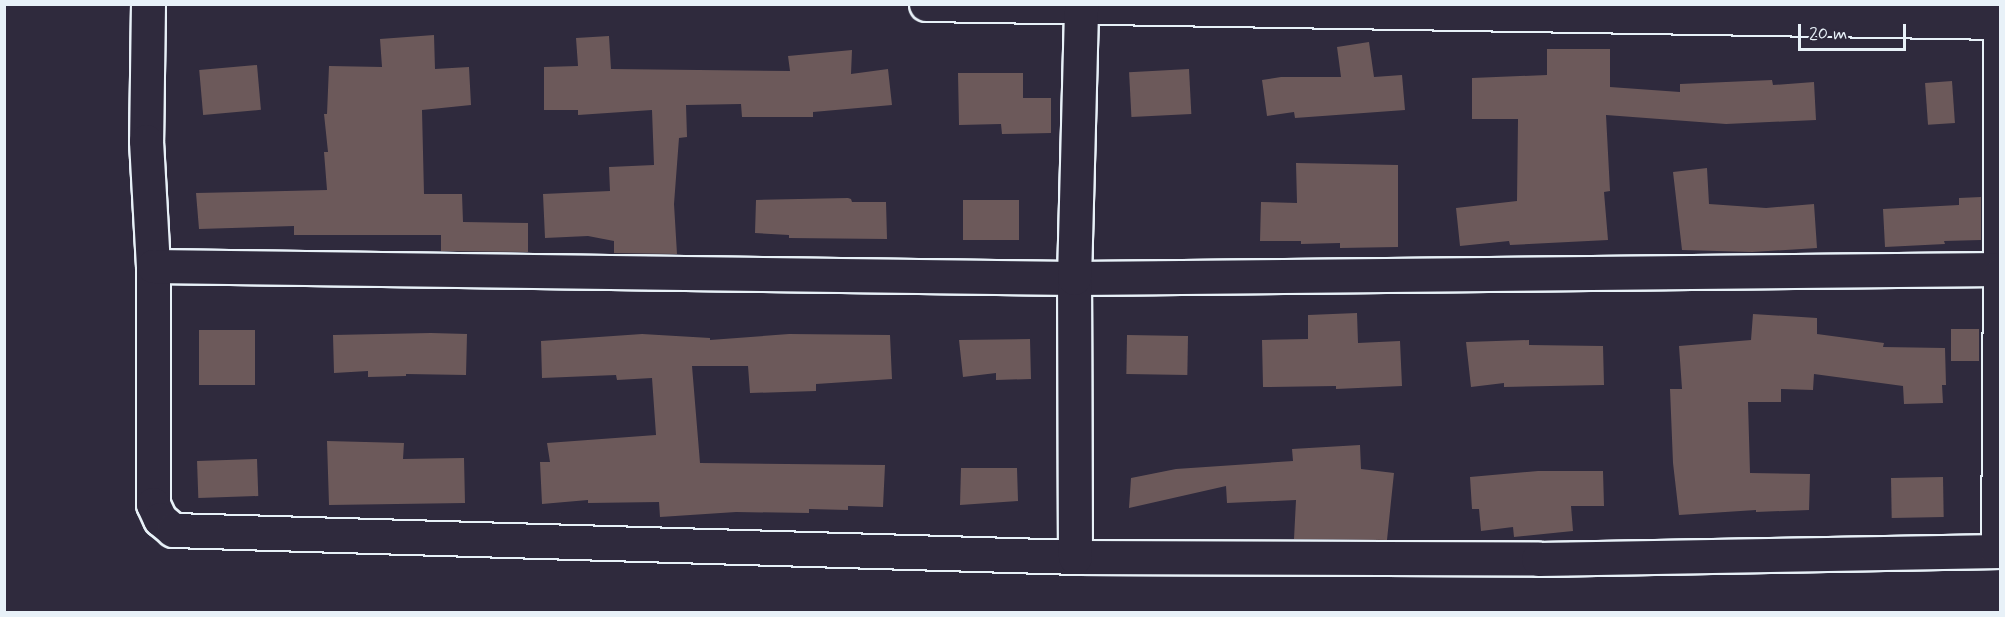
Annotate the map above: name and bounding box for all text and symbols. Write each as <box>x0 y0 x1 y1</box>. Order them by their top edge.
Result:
scale bar <box>1801 12 1909 50</box>
text: 20 m <box>1809 22 1847 46</box>

